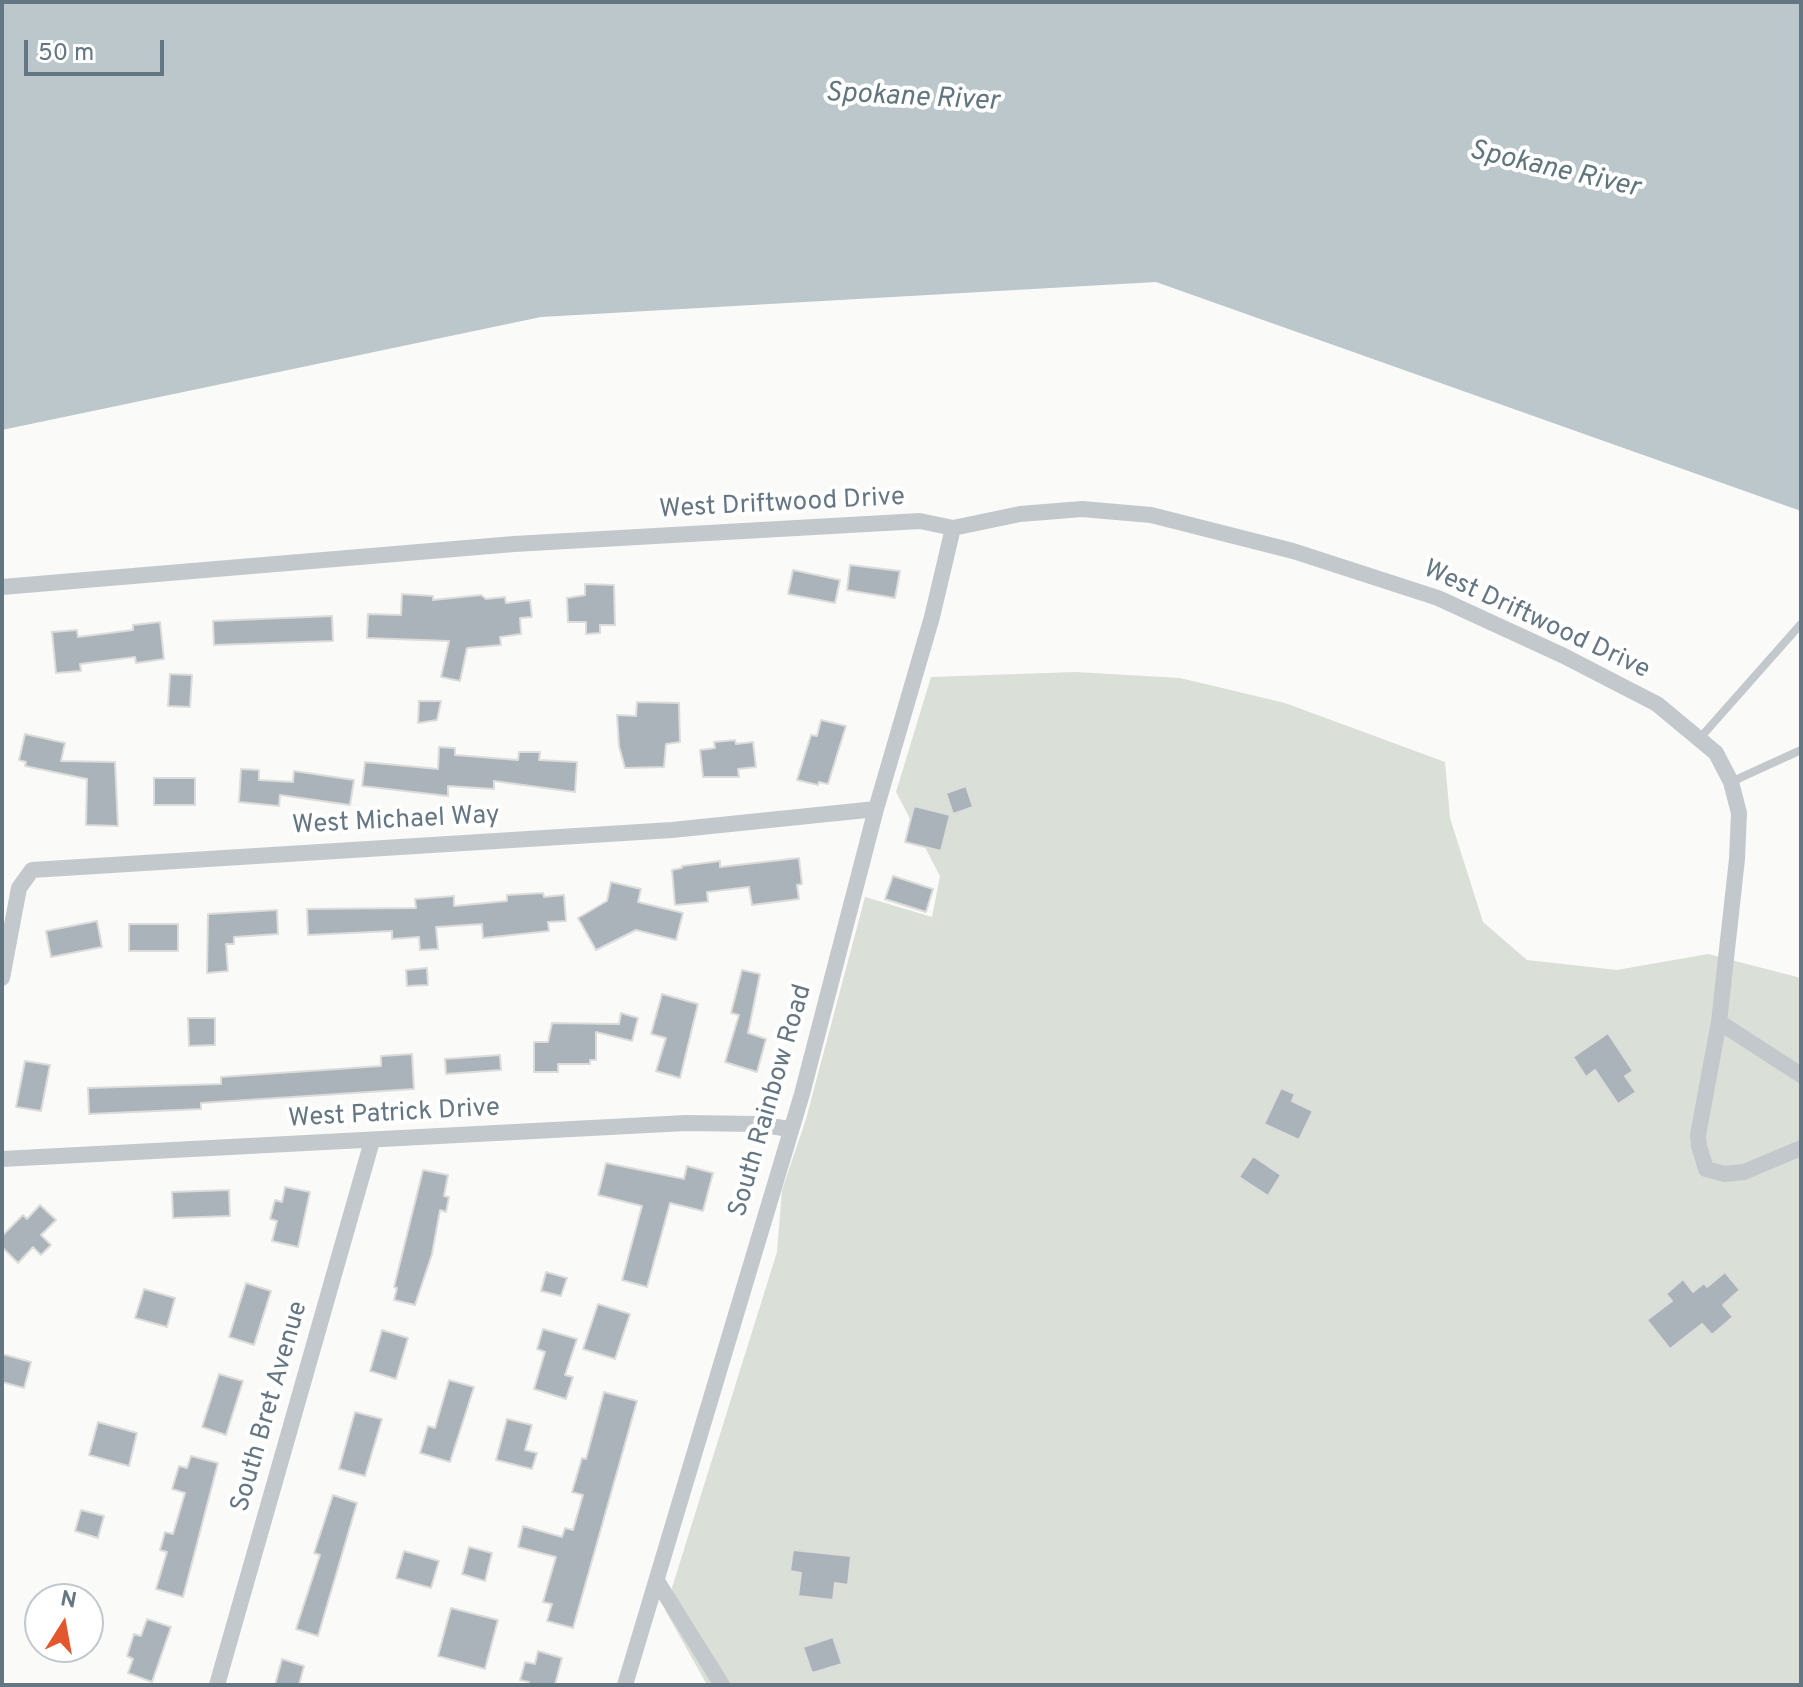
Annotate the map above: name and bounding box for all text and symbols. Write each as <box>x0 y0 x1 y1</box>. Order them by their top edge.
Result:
scale bar <box>28 24 168 74</box>
text: 50 m <box>38 39 94 69</box>
water label: Spokane River <box>824 78 1000 120</box>
water label: Spokane River <box>1465 135 1643 207</box>
street label: West Driftwood Drive <box>658 483 906 527</box>
street label: West Driftwood Drive <box>1418 555 1654 687</box>
street label: West Michael Way <box>291 801 501 843</box>
street label: South Rainbow Road <box>724 981 820 1221</box>
street label: West Patrick Drive <box>287 1094 501 1136</box>
street label: South Bret Avenue <box>226 1298 316 1516</box>
north arrow <box>24 1583 104 1663</box>
text: N <box>58 1586 79 1616</box>

